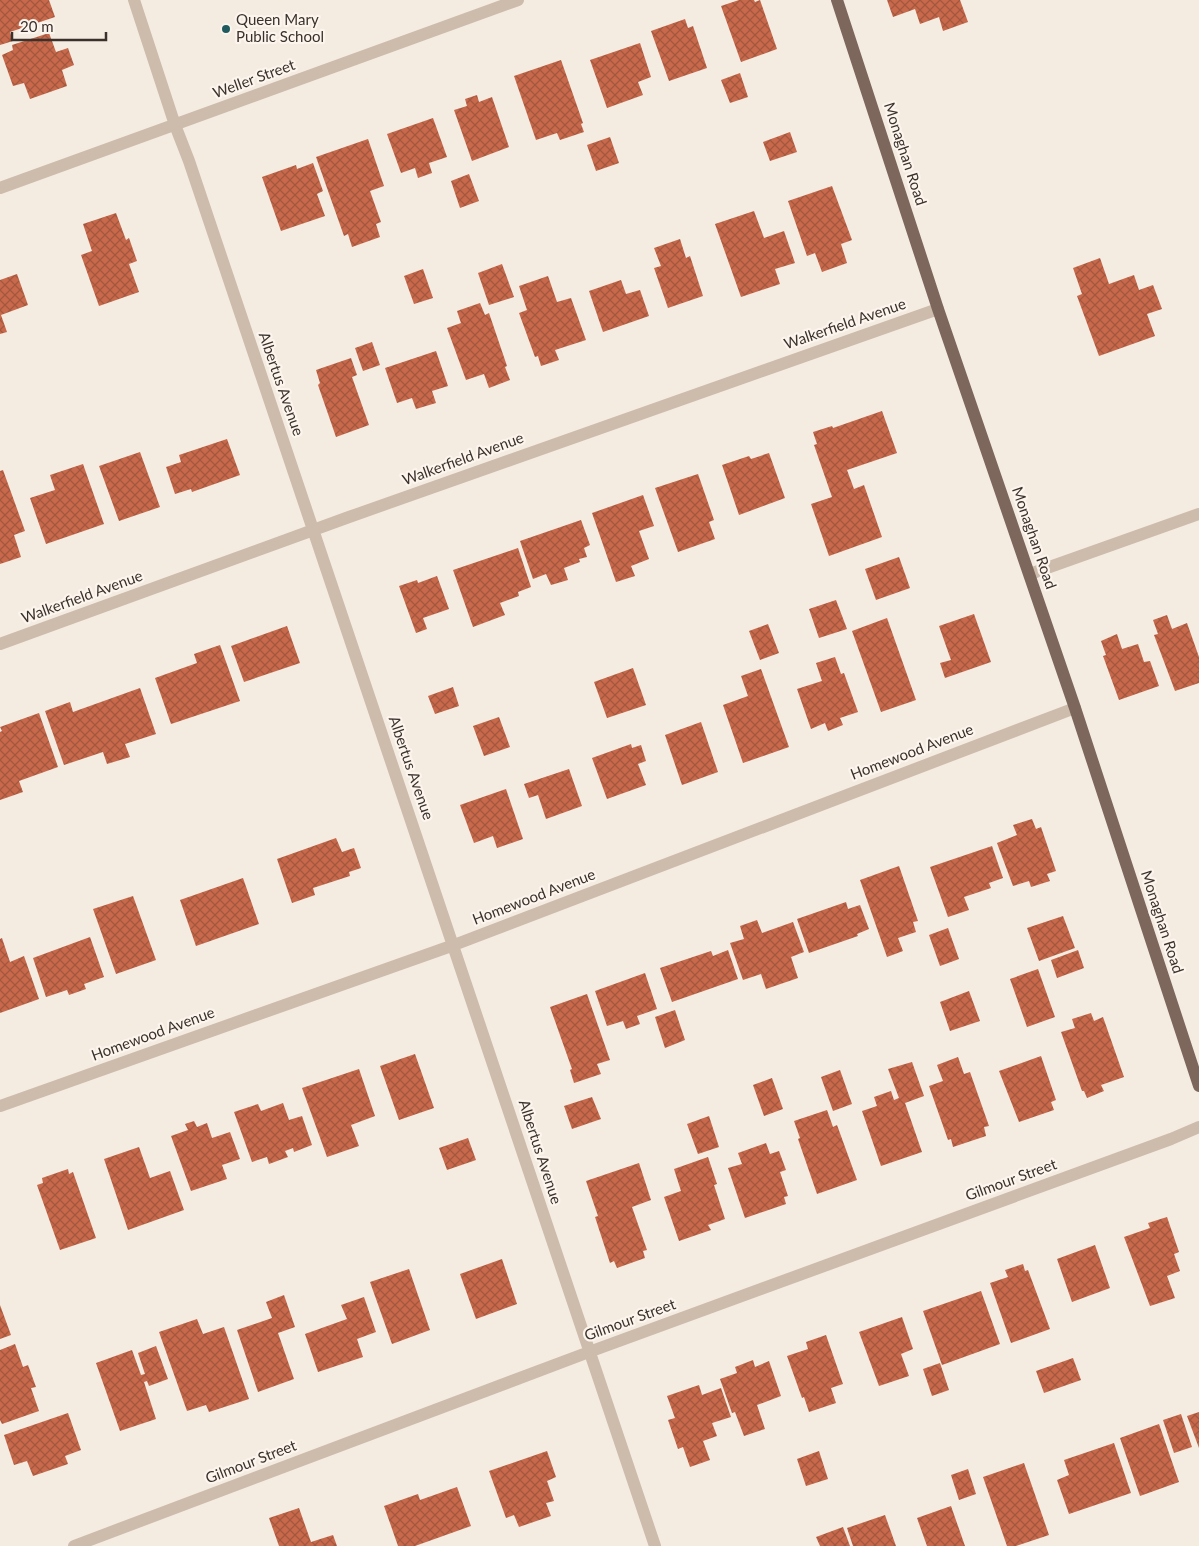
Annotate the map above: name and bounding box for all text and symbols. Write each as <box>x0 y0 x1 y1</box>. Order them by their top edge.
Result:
scale bar <box>12 10 106 42</box>
place label: Queen Mary Public School <box>236 10 324 45</box>
text: 20 m <box>20 17 54 35</box>
marker: Queen Mary Public School <box>220 23 232 35</box>
street label: Weller Street <box>210 55 298 101</box>
street label: Monaghan Road <box>881 100 931 207</box>
street label: Walkerfield Avenue <box>781 294 908 352</box>
street label: Albertus Avenue <box>256 329 308 438</box>
street label: Walkerfield Avenue <box>400 428 526 488</box>
street label: Monaghan Road <box>1009 484 1061 591</box>
street label: Walkerfield Avenue <box>19 566 145 626</box>
street label: Albertus Avenue <box>386 713 438 822</box>
street label: Homewood Avenue <box>848 719 976 783</box>
street label: Homewood Avenue <box>470 864 598 928</box>
street label: Monaghan Road <box>1138 868 1188 975</box>
street label: Homewood Avenue <box>88 1002 217 1064</box>
street label: Albertus Avenue <box>516 1097 566 1206</box>
street label: Gilmour Street <box>963 1154 1059 1204</box>
street label: Gilmour Street <box>582 1294 678 1344</box>
street label: Gilmour Street <box>203 1435 299 1487</box>

